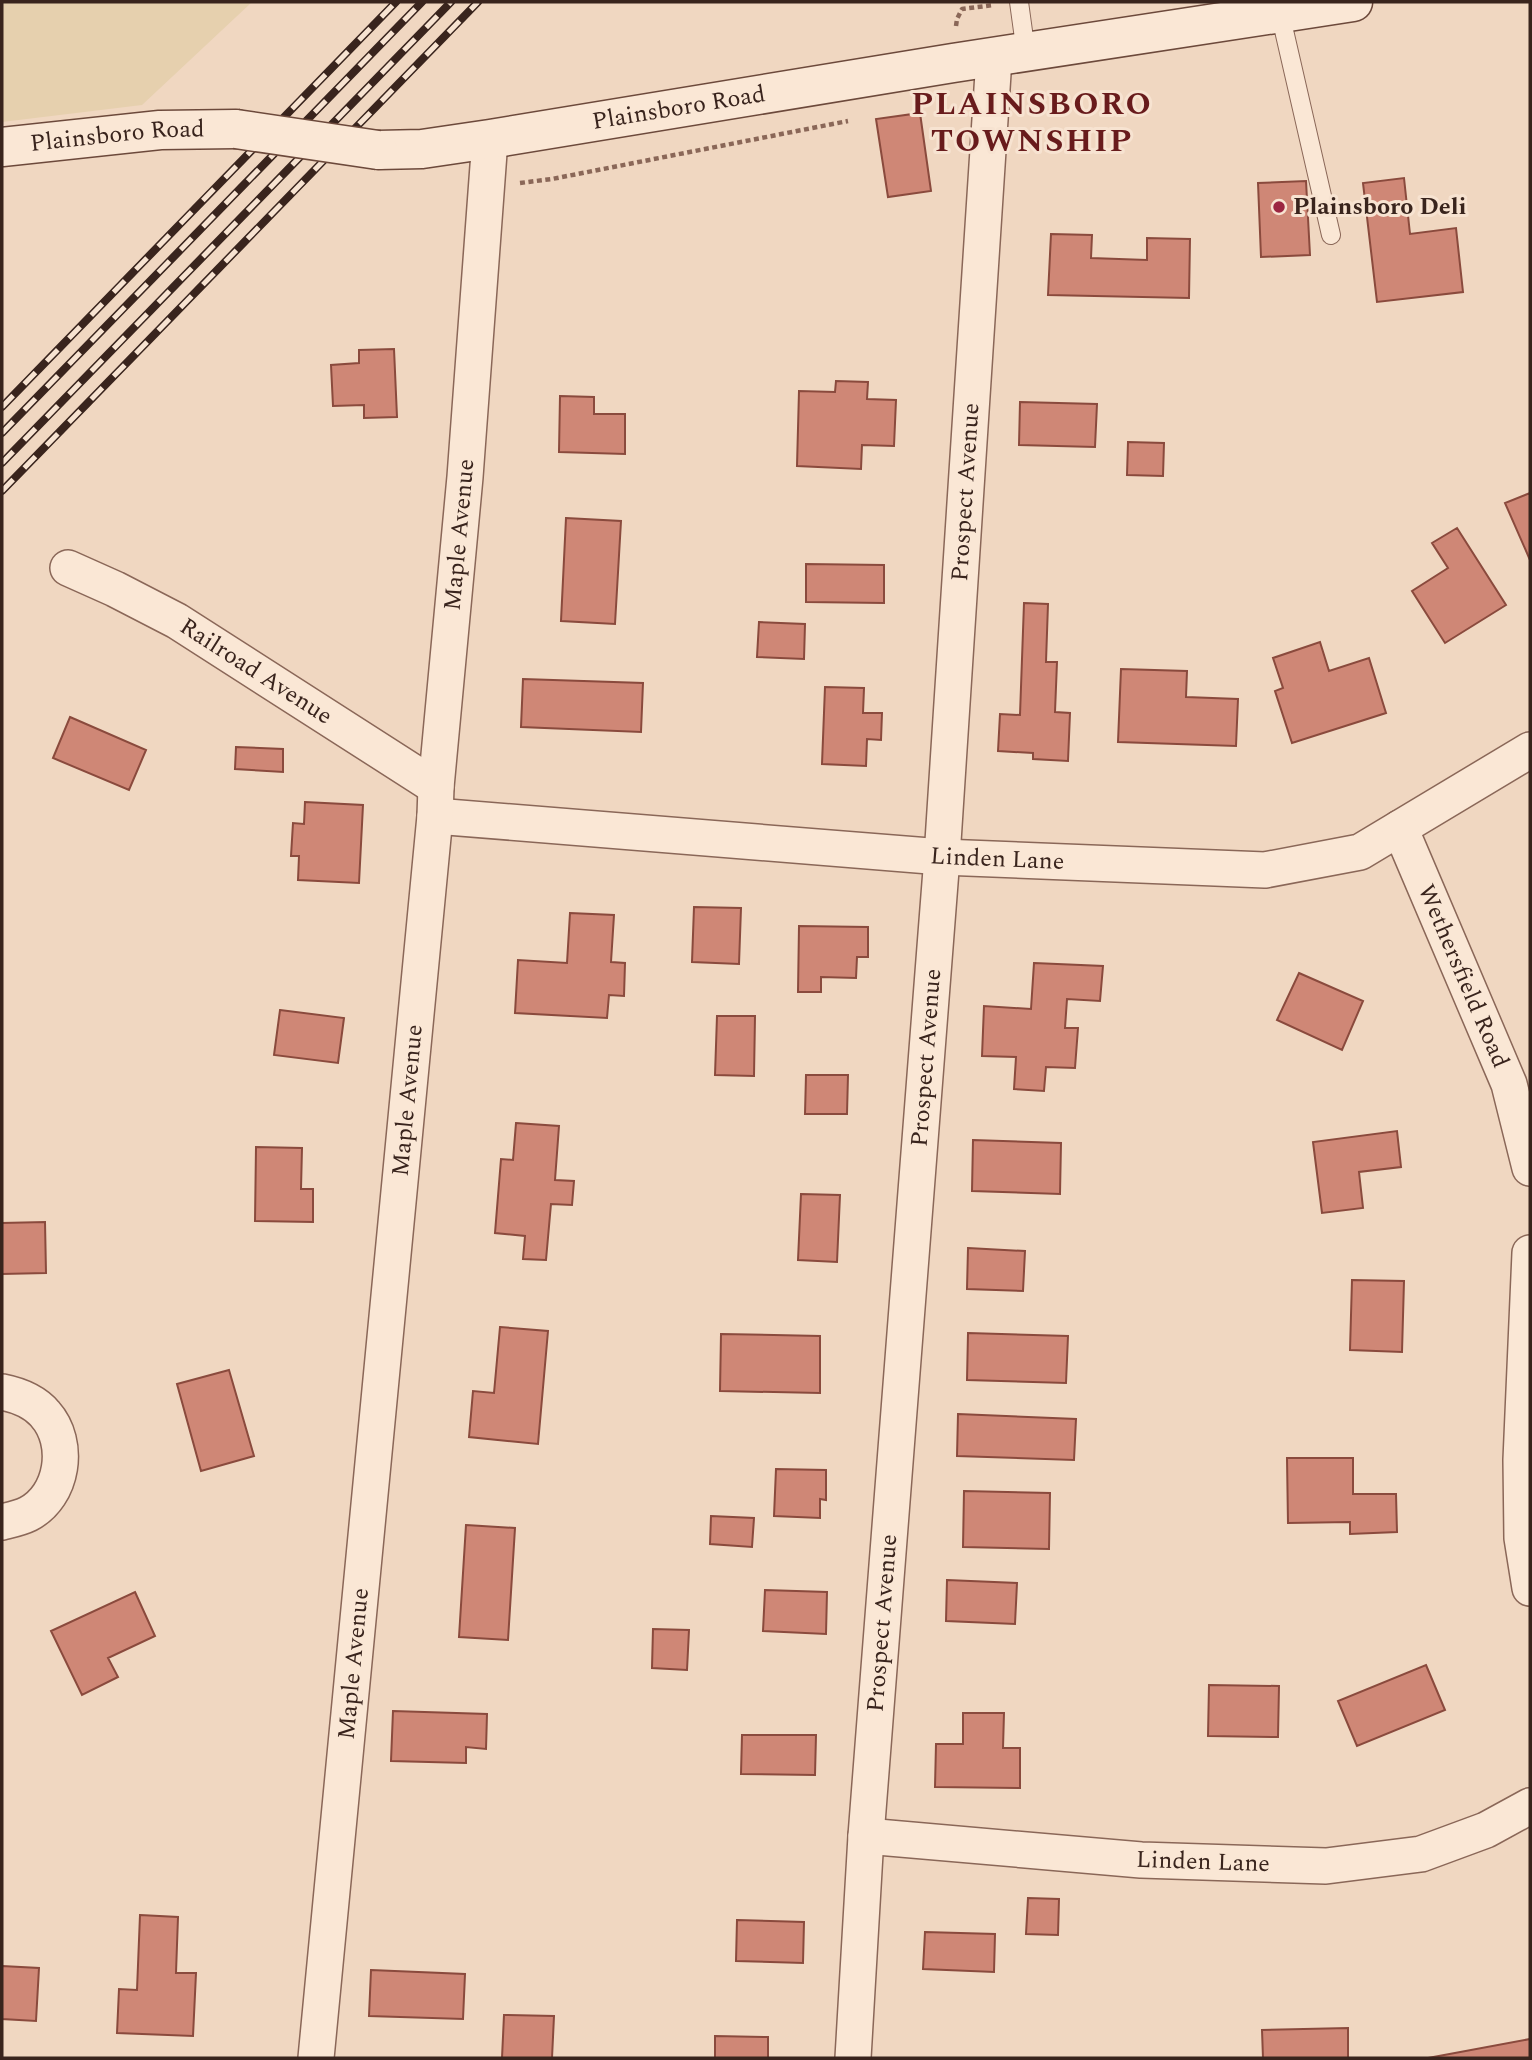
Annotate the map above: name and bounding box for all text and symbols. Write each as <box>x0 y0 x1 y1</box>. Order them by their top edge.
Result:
street label: Plainsboro Road <box>590 76 768 140</box>
district label: PLAINSBORO TOWNSHIP <box>911 80 1153 166</box>
street label: Plainsboro Road <box>28 111 205 162</box>
place label: Plainsboro Deli <box>1293 189 1467 225</box>
marker: Plainsboro Deli <box>1271 199 1287 215</box>
street label: Prospect Avenue <box>942 402 990 582</box>
street label: Maple Avenue <box>435 458 484 612</box>
street label: Railroad Avenue <box>172 609 340 734</box>
street label: Linden Lane <box>929 838 1065 880</box>
street label: Wethersfield Road <box>1408 879 1518 1074</box>
street label: Prospect Avenue <box>902 967 951 1148</box>
street label: Maple Avenue <box>383 1023 433 1178</box>
street label: Prospect Avenue <box>858 1533 907 1713</box>
street label: Maple Avenue <box>329 1586 379 1741</box>
street label: Linden Lane <box>1135 1842 1271 1882</box>

